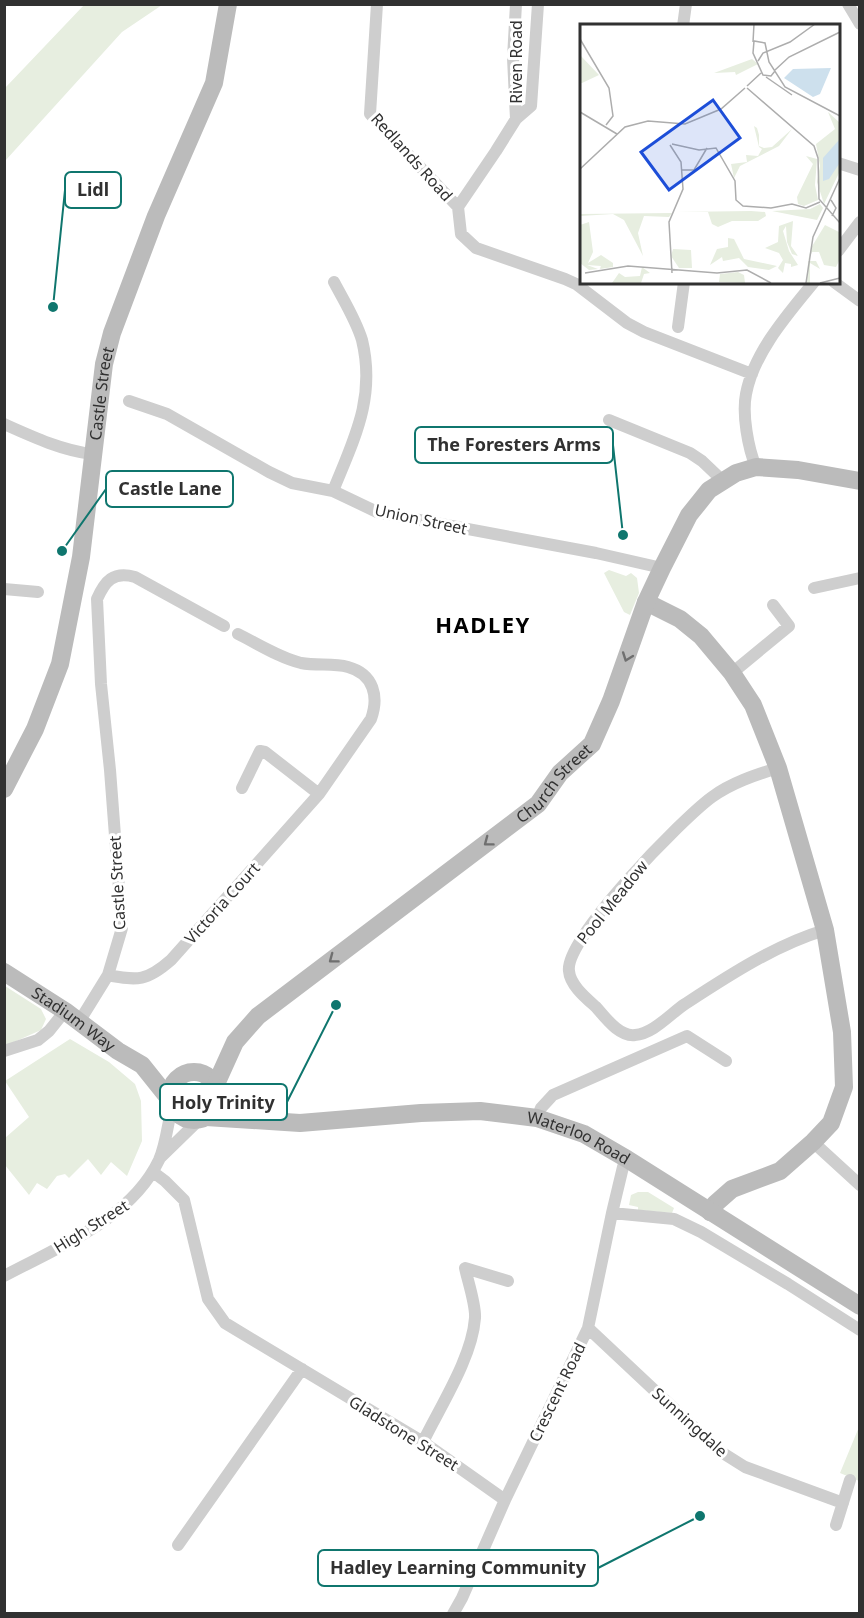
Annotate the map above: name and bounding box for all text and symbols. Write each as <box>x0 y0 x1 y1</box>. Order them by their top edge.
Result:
street label: Riven Road <box>505 20 527 104</box>
inset map <box>580 24 840 284</box>
street label: Redlands Road <box>366 108 458 206</box>
callout: Lidl <box>65 172 121 208</box>
text: Lidl <box>77 177 109 201</box>
street label: Castle Street <box>84 344 119 442</box>
callout: The Foresters Arms <box>415 427 613 463</box>
text: The Foresters Arms <box>427 432 601 456</box>
callout: Castle Lane <box>106 471 233 507</box>
text: Castle Lane <box>118 476 222 500</box>
street label: Union Street <box>373 498 470 540</box>
district label: HADLEY <box>435 609 531 639</box>
one-way arrow <box>622 652 635 662</box>
street label: Church Street <box>511 738 597 828</box>
one-way arrow <box>484 834 495 845</box>
street label: Castle Street <box>104 835 130 931</box>
street label: Pool Meadow <box>571 855 653 948</box>
street label: Victoria Court <box>179 857 265 949</box>
one-way arrow <box>329 952 340 963</box>
street label: Stadium Way <box>27 982 121 1057</box>
callout: Holy Trinity <box>160 1084 287 1120</box>
text: Holy Trinity <box>171 1090 275 1114</box>
street label: Waterloo Road <box>526 1106 634 1170</box>
street label: High Street <box>49 1194 133 1258</box>
street label: Crescent Road <box>523 1339 591 1445</box>
street label: Sunningdale <box>648 1382 732 1462</box>
street label: Gladstone Street <box>345 1390 463 1476</box>
callout: Hadley Learning Community <box>318 1550 598 1586</box>
text: Hadley Learning Community <box>330 1555 587 1579</box>

